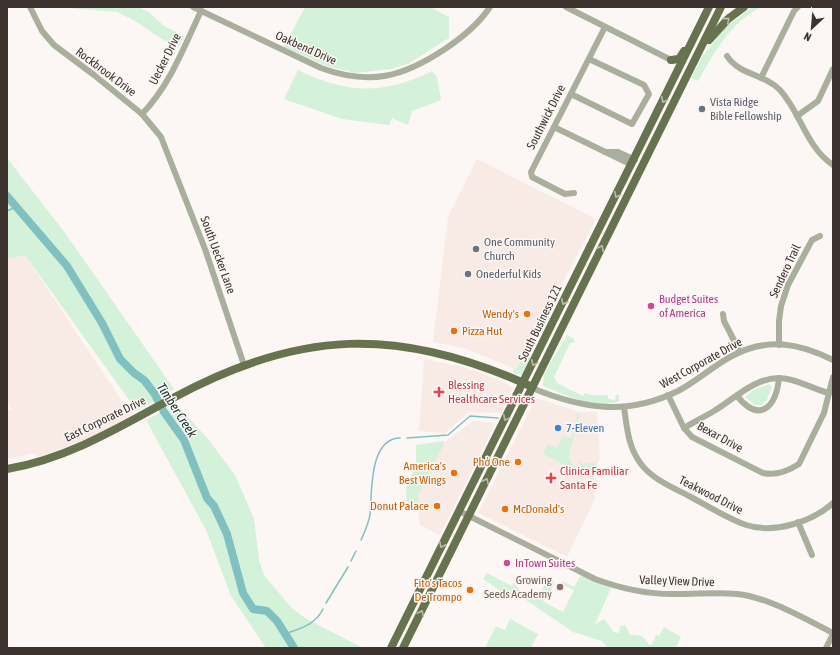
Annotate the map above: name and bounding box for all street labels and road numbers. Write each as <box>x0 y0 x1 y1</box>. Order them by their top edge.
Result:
street label: Oakbend Drive <box>273 28 339 68</box>
street label: Uecker Drive <box>146 31 184 87</box>
street label: Rockbrook Drive <box>73 45 139 99</box>
street label: Southwick Drive <box>524 82 568 152</box>
street label: South Uecker Lane <box>197 214 239 296</box>
street label: Sendero Trail <box>766 241 804 300</box>
street label: South Business 121 <box>515 282 565 364</box>
street label: West Corporate Drive <box>658 335 744 391</box>
street label: East Corporate Drive <box>62 393 148 445</box>
street label: Bexar Drive <box>695 419 745 455</box>
street label: Teakwood Drive <box>677 473 745 517</box>
street label: Valley View Drive <box>639 573 715 589</box>

